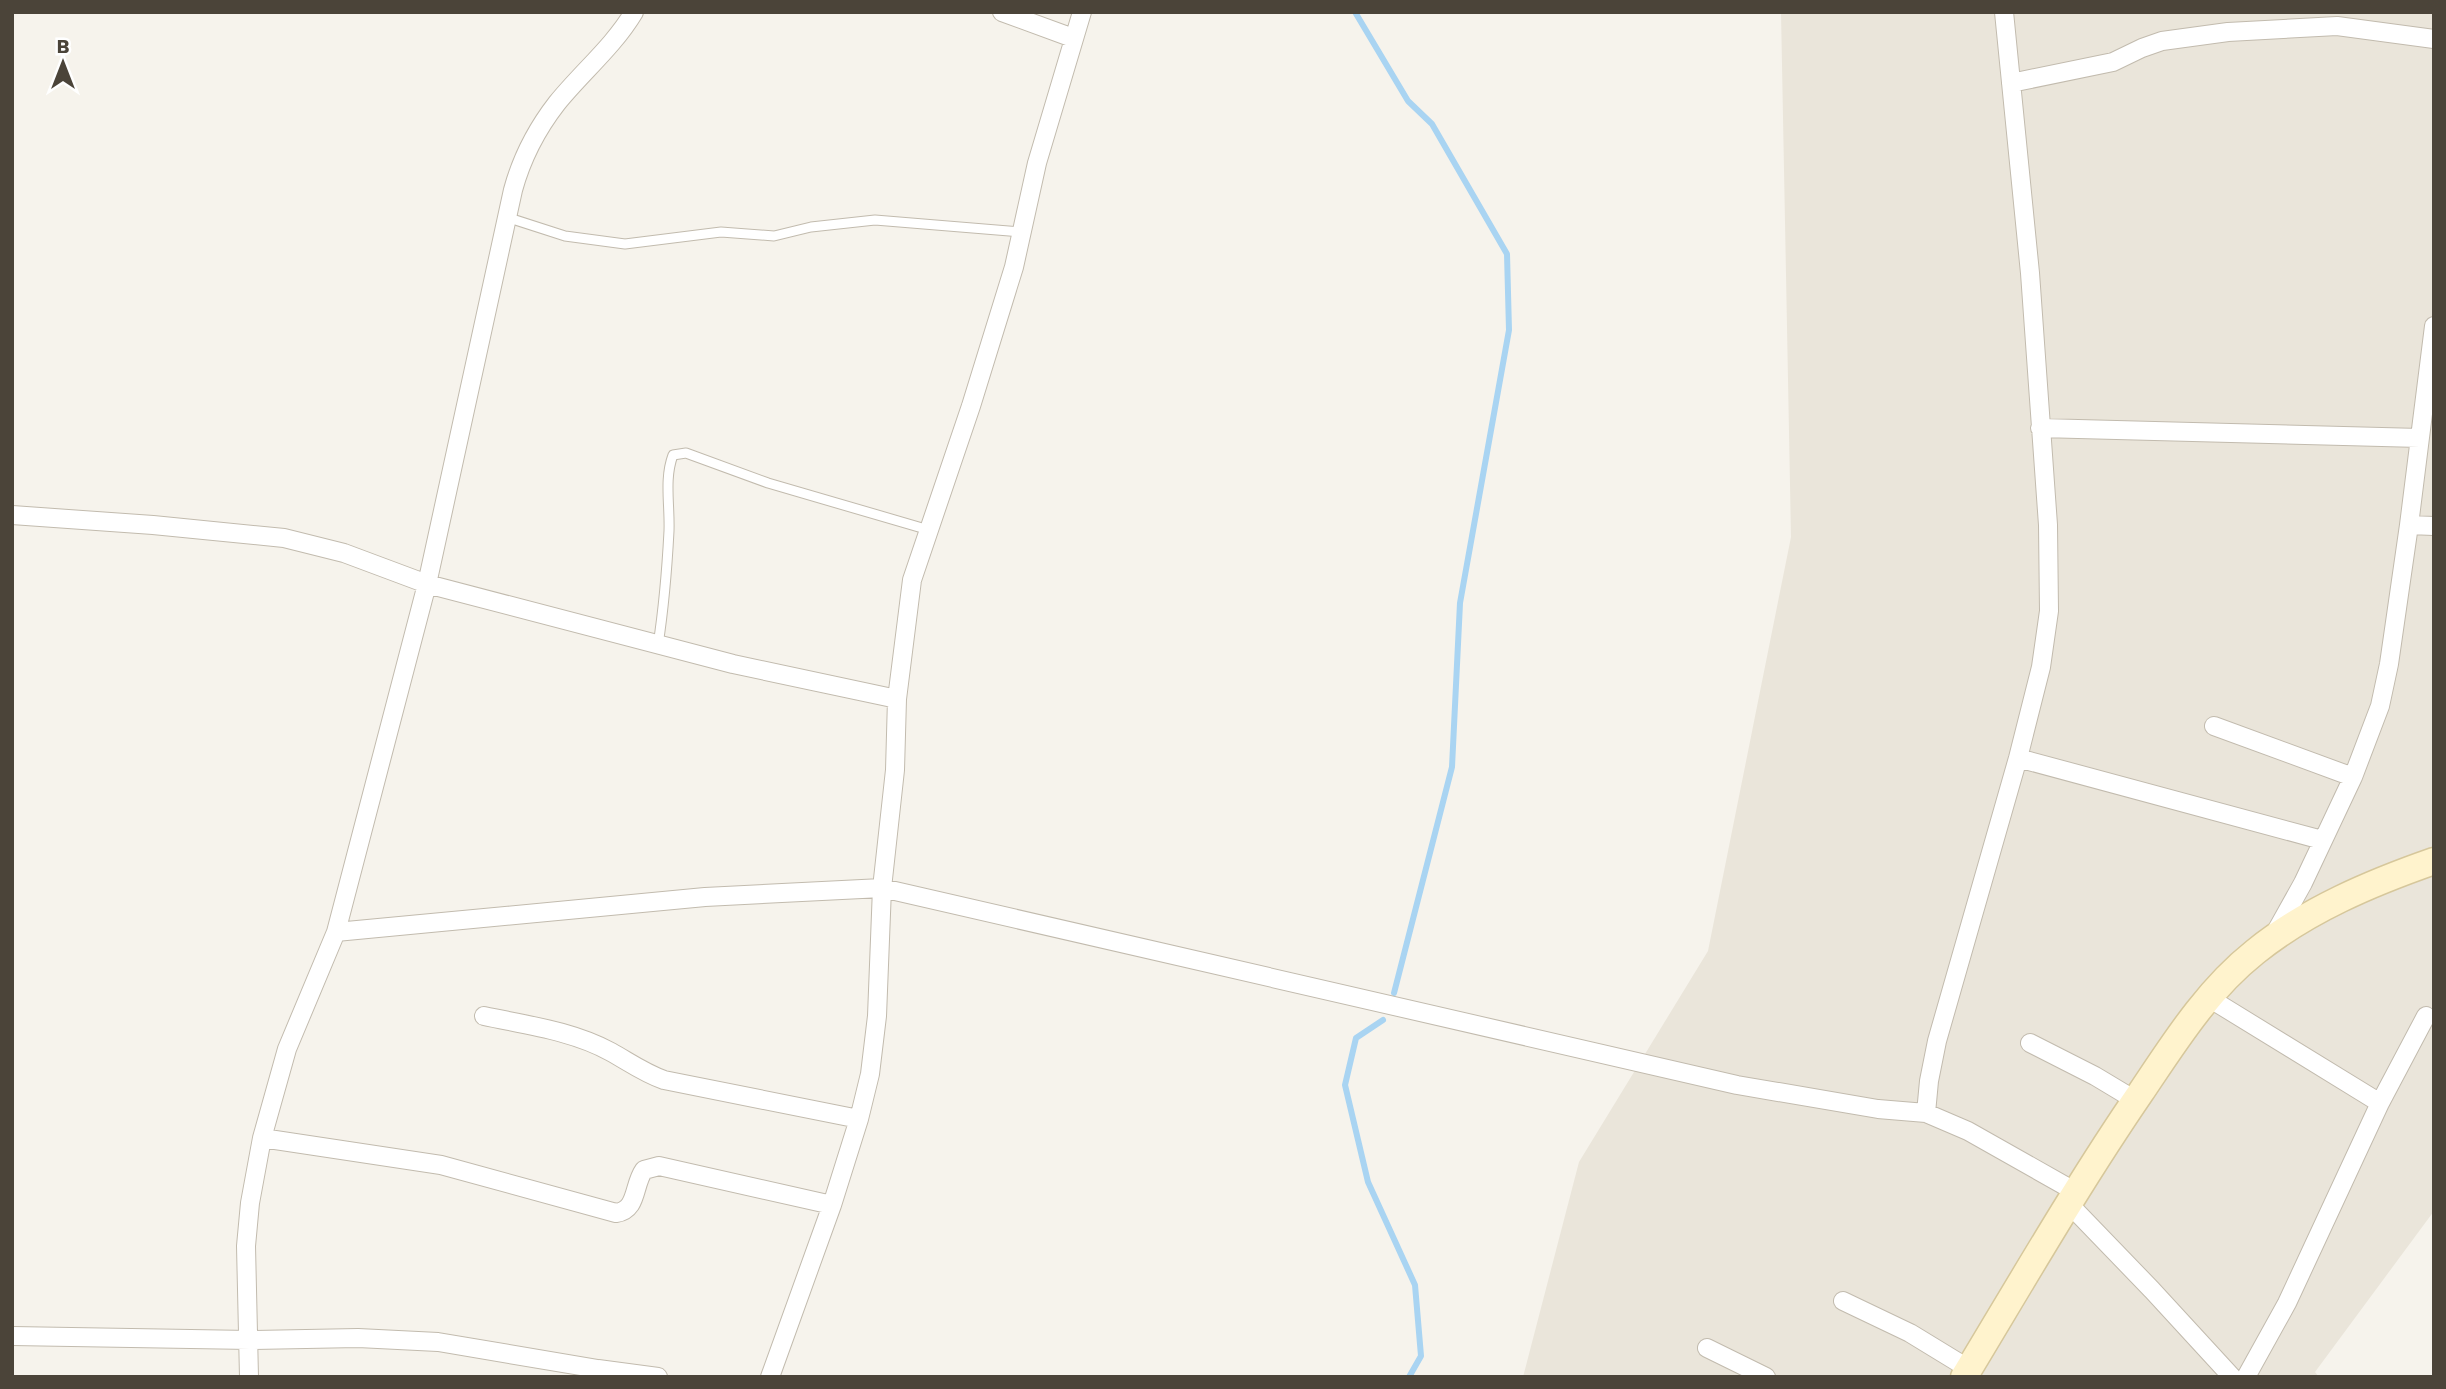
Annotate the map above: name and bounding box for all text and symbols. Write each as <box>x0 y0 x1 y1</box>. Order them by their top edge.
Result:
north arrow <box>28 28 98 98</box>
text: B <box>57 35 70 58</box>

